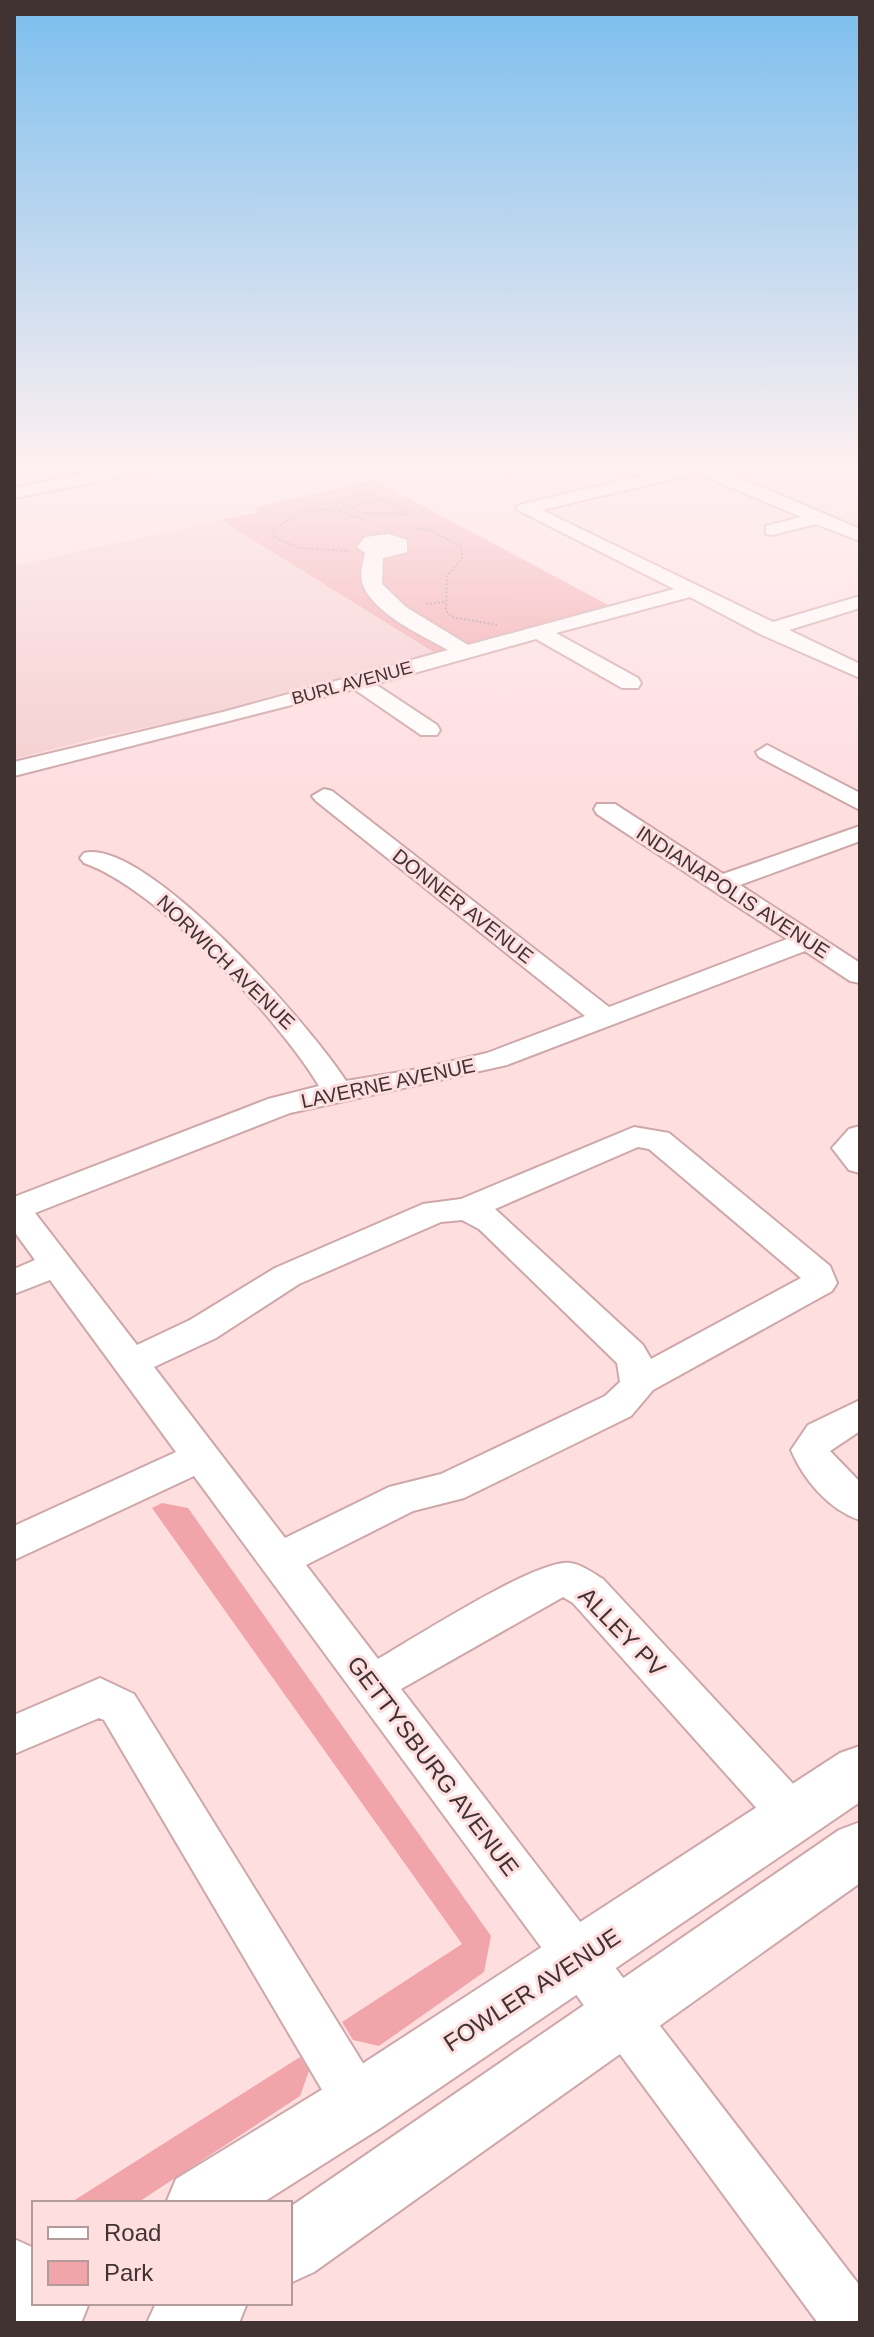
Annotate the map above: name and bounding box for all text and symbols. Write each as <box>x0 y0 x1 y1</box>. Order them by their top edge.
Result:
street label: BURL AVENUE <box>290 657 414 709</box>
street label: INDIANAPOLIS AVENUE <box>633 821 833 963</box>
street label: DONNER AVENUE <box>389 844 537 968</box>
street label: NORWICH AVENUE <box>153 891 299 1033</box>
street label: LAVERNE AVENUE <box>299 1054 477 1112</box>
street label: ALLEY PV <box>573 1582 671 1682</box>
street label: GETTYSBURG AVENUE <box>342 1651 525 1881</box>
street label: FOWLER AVENUE <box>438 1922 625 2057</box>
legend <box>32 2201 292 2305</box>
text: Road <box>104 2219 161 2246</box>
text: Park <box>104 2259 154 2286</box>

